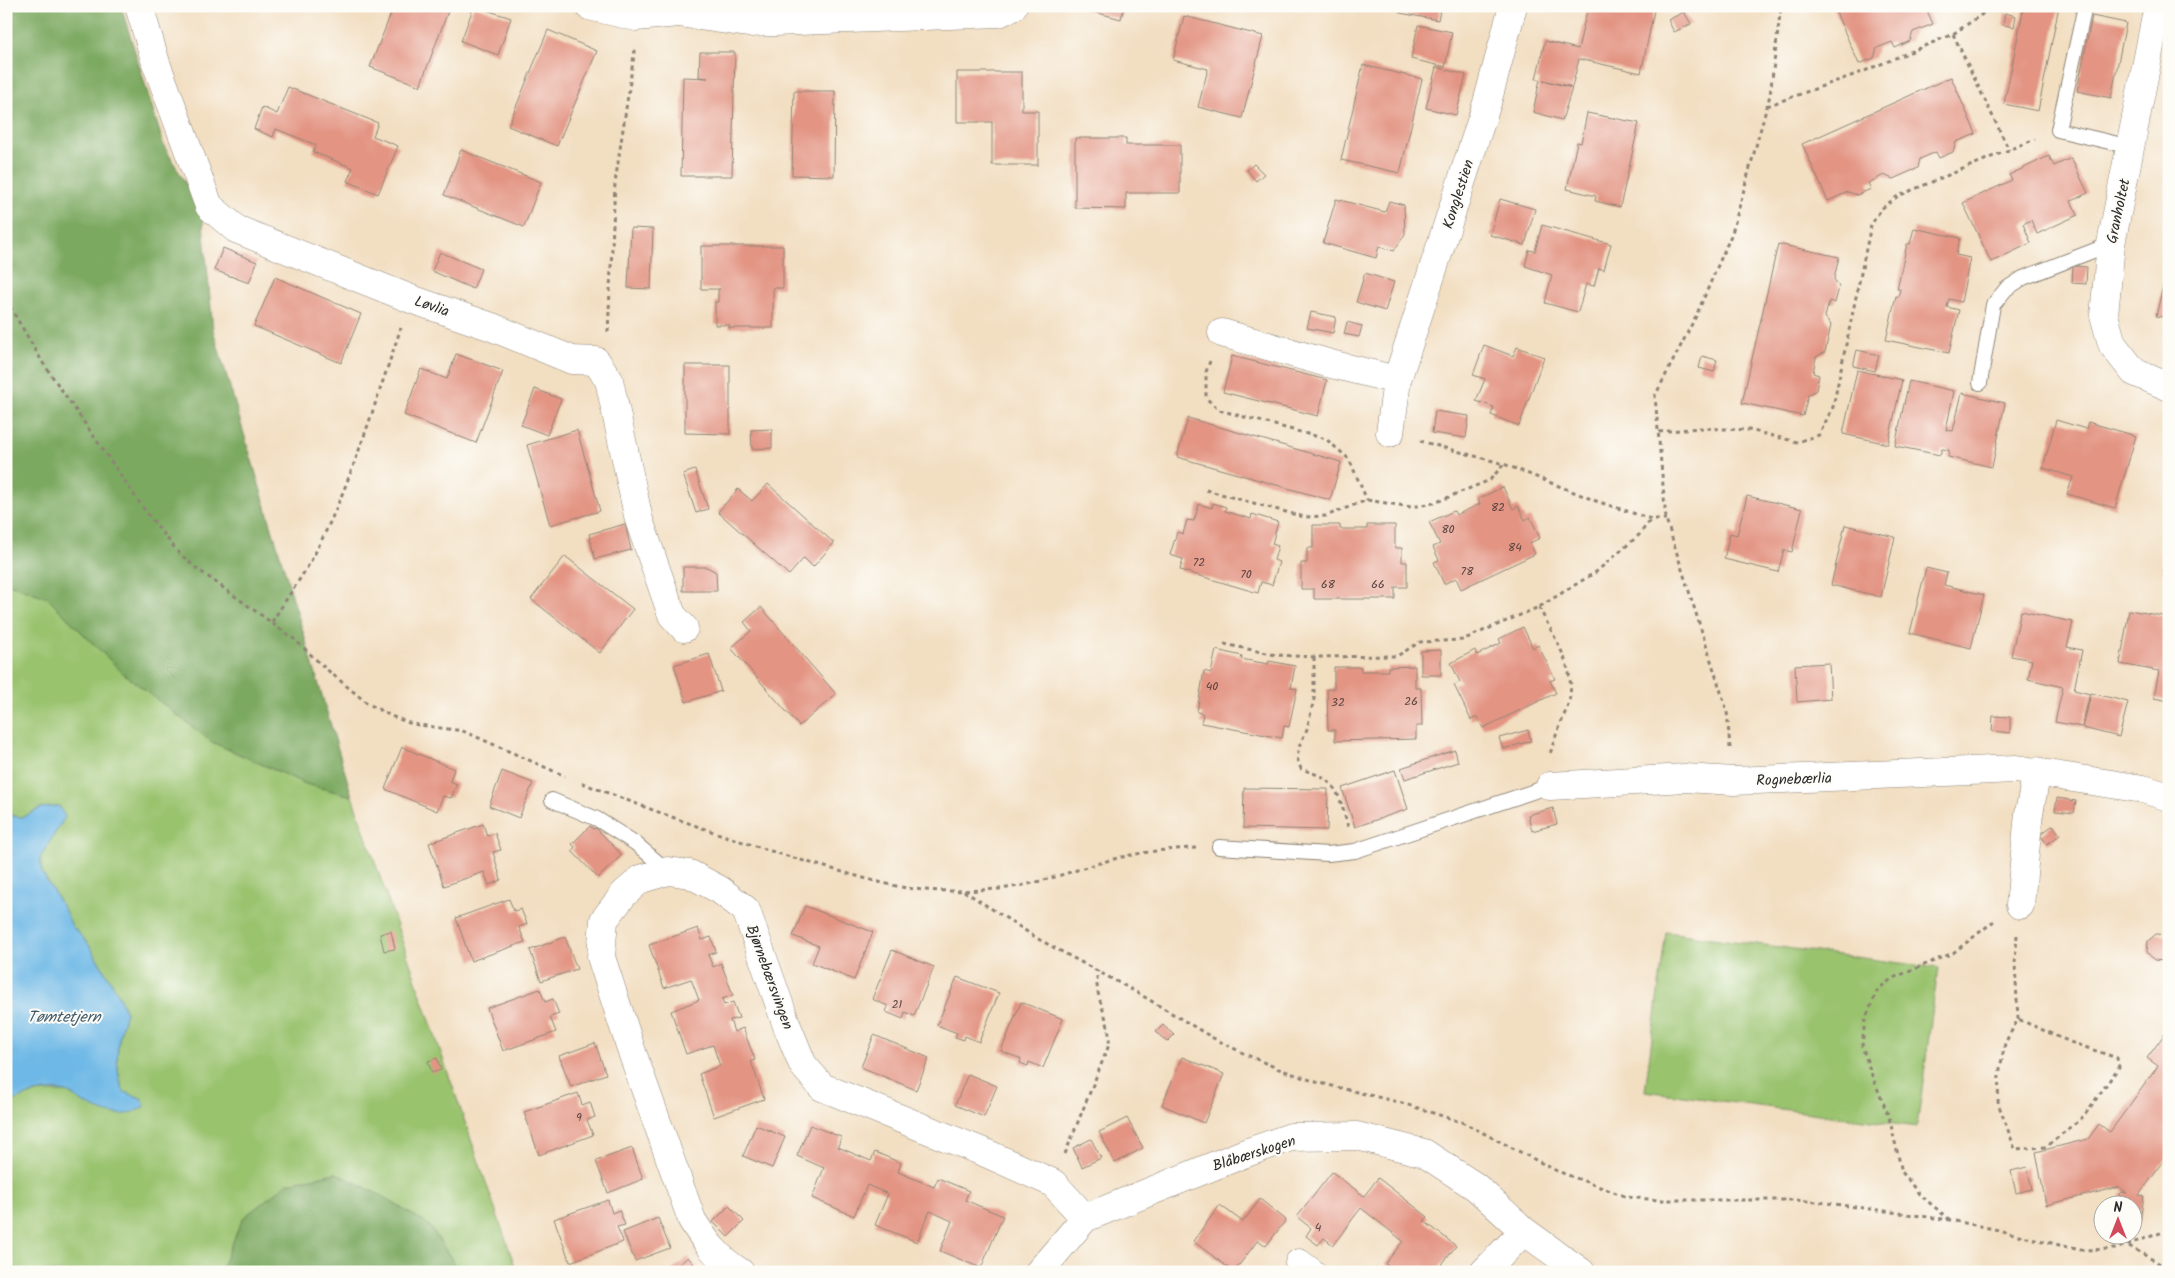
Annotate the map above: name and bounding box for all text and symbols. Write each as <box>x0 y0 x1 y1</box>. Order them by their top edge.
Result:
street label: Konglestien <box>1436 156 1481 232</box>
street label: Granholtet <box>2100 176 2138 246</box>
street label: Løvlia <box>411 290 452 324</box>
house number: 82 <box>1491 498 1505 517</box>
house number: 80 <box>1441 520 1455 539</box>
house number: 84 <box>1508 538 1522 557</box>
house number: 72 <box>1193 553 1205 572</box>
house number: 78 <box>1461 562 1474 581</box>
house number: 70 <box>1240 565 1252 584</box>
house number: 68 <box>1321 575 1336 594</box>
house number: 66 <box>1371 575 1385 594</box>
house number: 40 <box>1206 677 1218 696</box>
house number: 26 <box>1404 692 1418 711</box>
house number: 32 <box>1331 693 1345 712</box>
street label: Rognebærlia <box>1756 767 1832 793</box>
street label: Bjørnebærsvingen <box>739 922 799 1033</box>
house number: 21 <box>892 995 903 1014</box>
water label: Tømtetjern <box>27 1005 102 1030</box>
house number: 9 <box>576 1108 582 1127</box>
street label: Blåbærskogen <box>1210 1129 1299 1179</box>
north arrow <box>2092 1196 2142 1246</box>
text: N <box>2114 1197 2123 1219</box>
house number: 4 <box>1315 1218 1322 1237</box>

